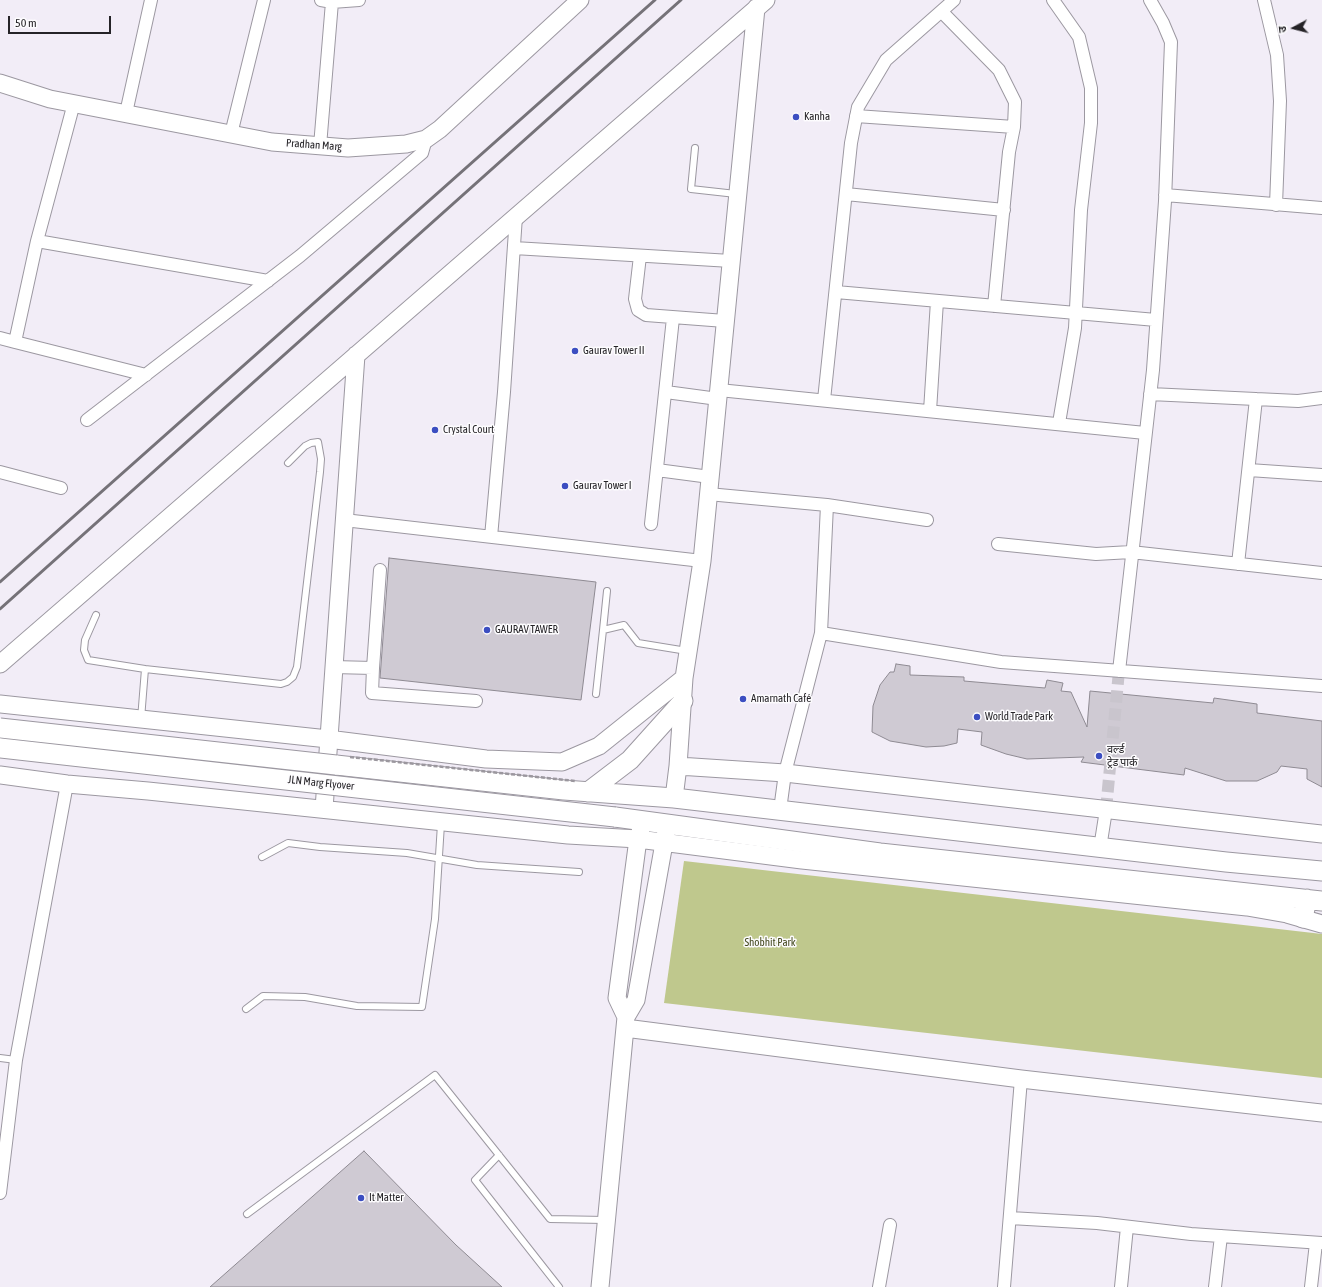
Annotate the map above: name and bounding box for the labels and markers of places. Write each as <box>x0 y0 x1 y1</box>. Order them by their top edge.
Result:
place label: Kanha <box>804 110 830 124</box>
marker: Kanha <box>791 112 801 122</box>
place label: Gaurav Tower II <box>583 344 644 358</box>
marker: Gaurav Tower II <box>570 346 580 356</box>
place label: Crystal Court <box>443 423 494 437</box>
marker: Crystal Court <box>430 425 440 435</box>
place label: Gaurav Tower I <box>573 479 632 493</box>
marker: Gaurav Tower I <box>560 481 570 491</box>
place label: GAURAV TAWER <box>495 623 558 637</box>
marker: GAURAV TAWER <box>482 625 492 635</box>
place label: Amarnath Café <box>751 692 811 706</box>
marker: Amarnath Café <box>738 694 748 704</box>
place label: World Trade Park <box>985 710 1053 724</box>
marker: World Trade Park <box>972 712 982 722</box>
place label: वर्ल्ड ट्रेड पार्क <box>1107 743 1137 769</box>
marker: वर्ल्ड ट्रेड पार्क <box>1094 751 1104 761</box>
place label: It Matter <box>369 1191 403 1205</box>
marker: It Matter <box>356 1193 366 1203</box>

